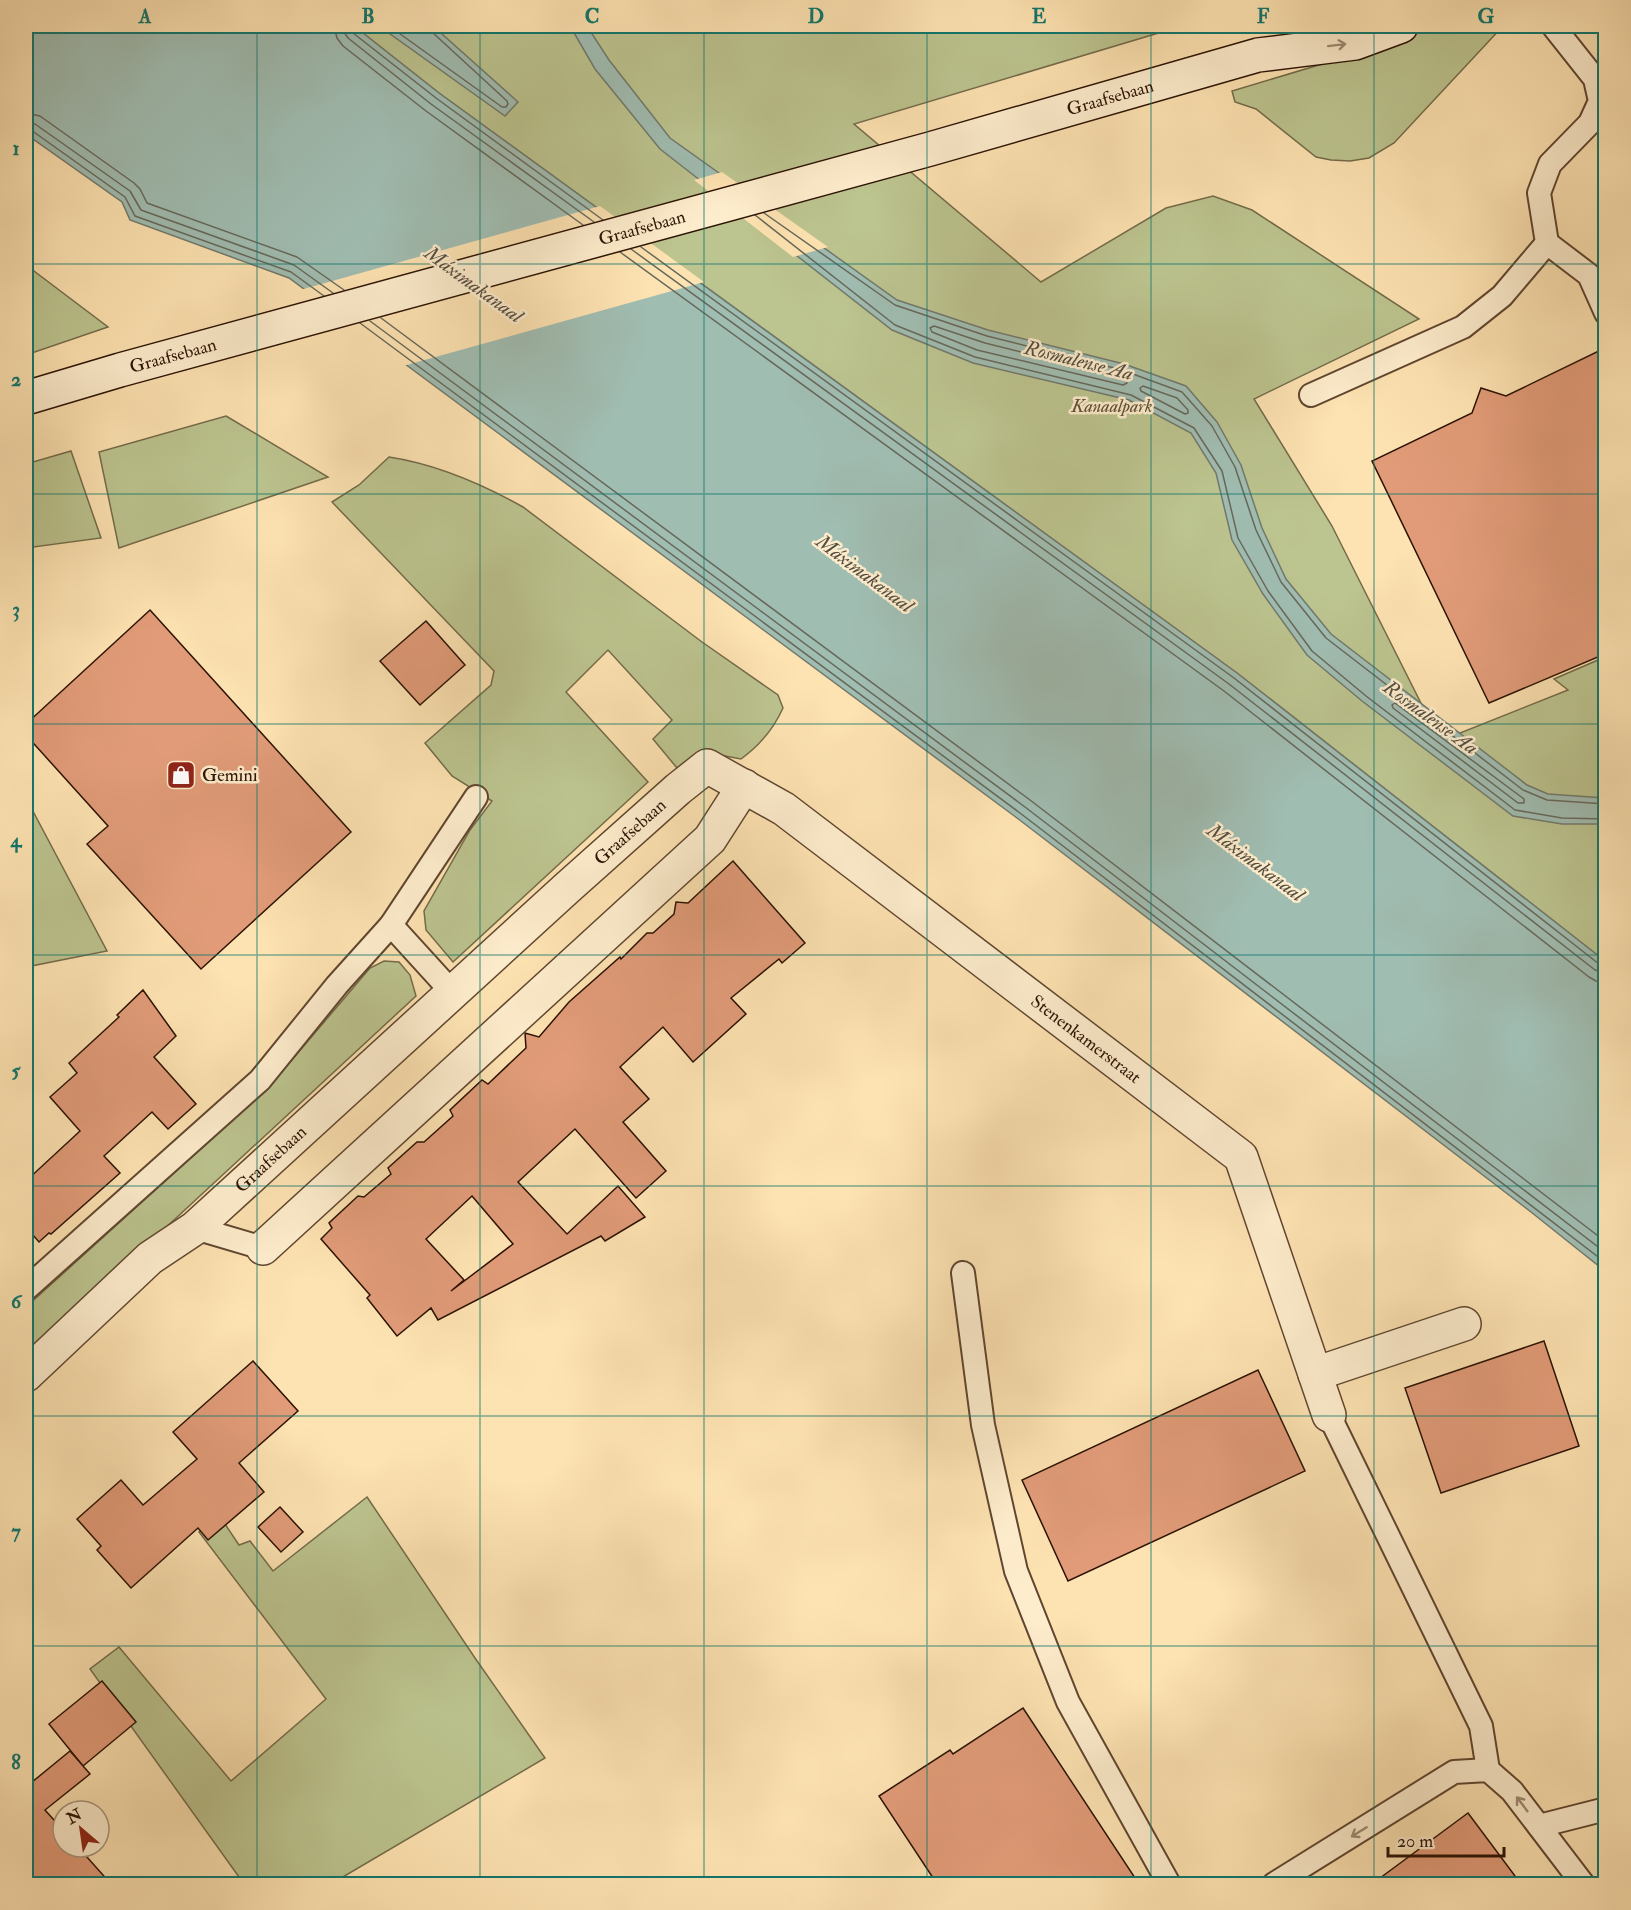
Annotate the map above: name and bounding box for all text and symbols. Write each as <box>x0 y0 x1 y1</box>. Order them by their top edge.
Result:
text: A <box>138 4 152 29</box>
text: B <box>361 4 375 29</box>
text: C <box>585 4 599 29</box>
text: D <box>808 4 824 29</box>
text: E <box>1032 4 1047 29</box>
text: F <box>1257 4 1270 29</box>
text: G <box>1478 4 1495 29</box>
one-way arrow <box>1327 40 1347 51</box>
street label: Graafsebaan <box>1064 75 1156 121</box>
text: 1 <box>12 136 20 161</box>
street label: Graafsebaan <box>596 205 688 251</box>
water label: Máximakanaal <box>419 240 529 330</box>
street label: Graafsebaan <box>127 333 219 379</box>
water label: Rosmalense Aa <box>1021 335 1136 386</box>
text: 2 <box>11 367 21 392</box>
park label: Kanaalpark <box>1070 395 1153 418</box>
water label: Máximakanaal <box>810 528 920 619</box>
text: 3 <box>12 597 20 622</box>
water label: Rosmalense Aa <box>1378 674 1483 760</box>
shop icon: Gemini <box>165 759 197 791</box>
place label: Gemini <box>202 764 258 787</box>
street label: Graafsebaan <box>589 794 671 870</box>
water label: Máximakanaal <box>1201 817 1311 908</box>
text: 4 <box>10 828 23 853</box>
street label: Stenenkamerstraat <box>1026 990 1146 1089</box>
text: 5 <box>12 1058 22 1083</box>
street label: Graafsebaan <box>230 1121 312 1198</box>
text: 6 <box>11 1289 23 1314</box>
text: 7 <box>11 1519 21 1544</box>
text: 8 <box>11 1750 21 1775</box>
one-way arrow <box>1516 1797 1529 1813</box>
north arrow <box>51 1799 111 1859</box>
text: N <box>62 1804 86 1829</box>
scale bar <box>1388 1820 1504 1858</box>
one-way arrow <box>1350 1825 1367 1838</box>
text: 20 m <box>1397 1830 1433 1853</box>

